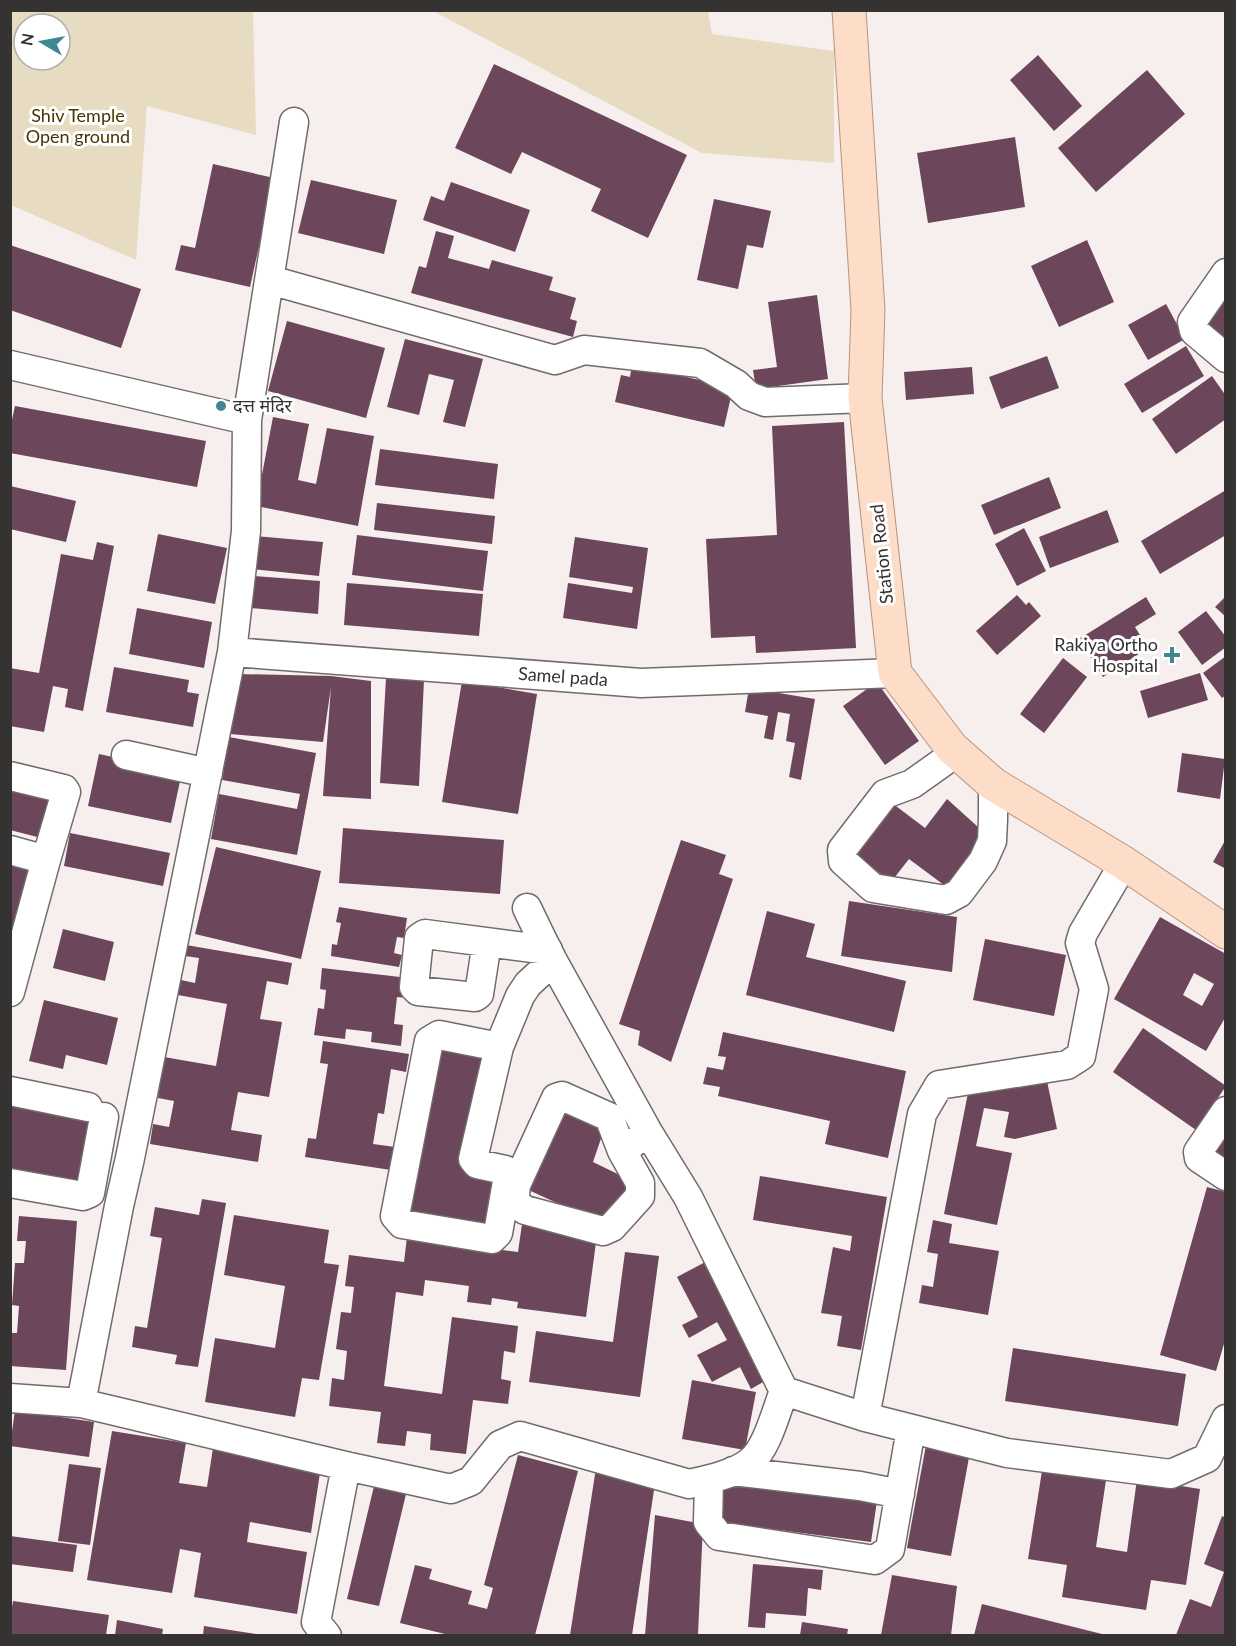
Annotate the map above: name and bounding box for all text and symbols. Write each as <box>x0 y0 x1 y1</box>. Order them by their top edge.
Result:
north arrow <box>12 12 72 72</box>
text: N <box>16 32 37 47</box>
park label: Shiv Temple Open ground <box>26 104 130 147</box>
place label: दत्त मंदिर <box>233 394 293 416</box>
marker: दत्त मंदिर <box>214 399 228 413</box>
street label: Station Road <box>865 503 897 605</box>
place label: Rakiya Ortho Hospital <box>1054 633 1158 676</box>
marker: Rakiya Ortho Hospital <box>1163 646 1181 664</box>
street label: Samel pada <box>518 662 609 690</box>

